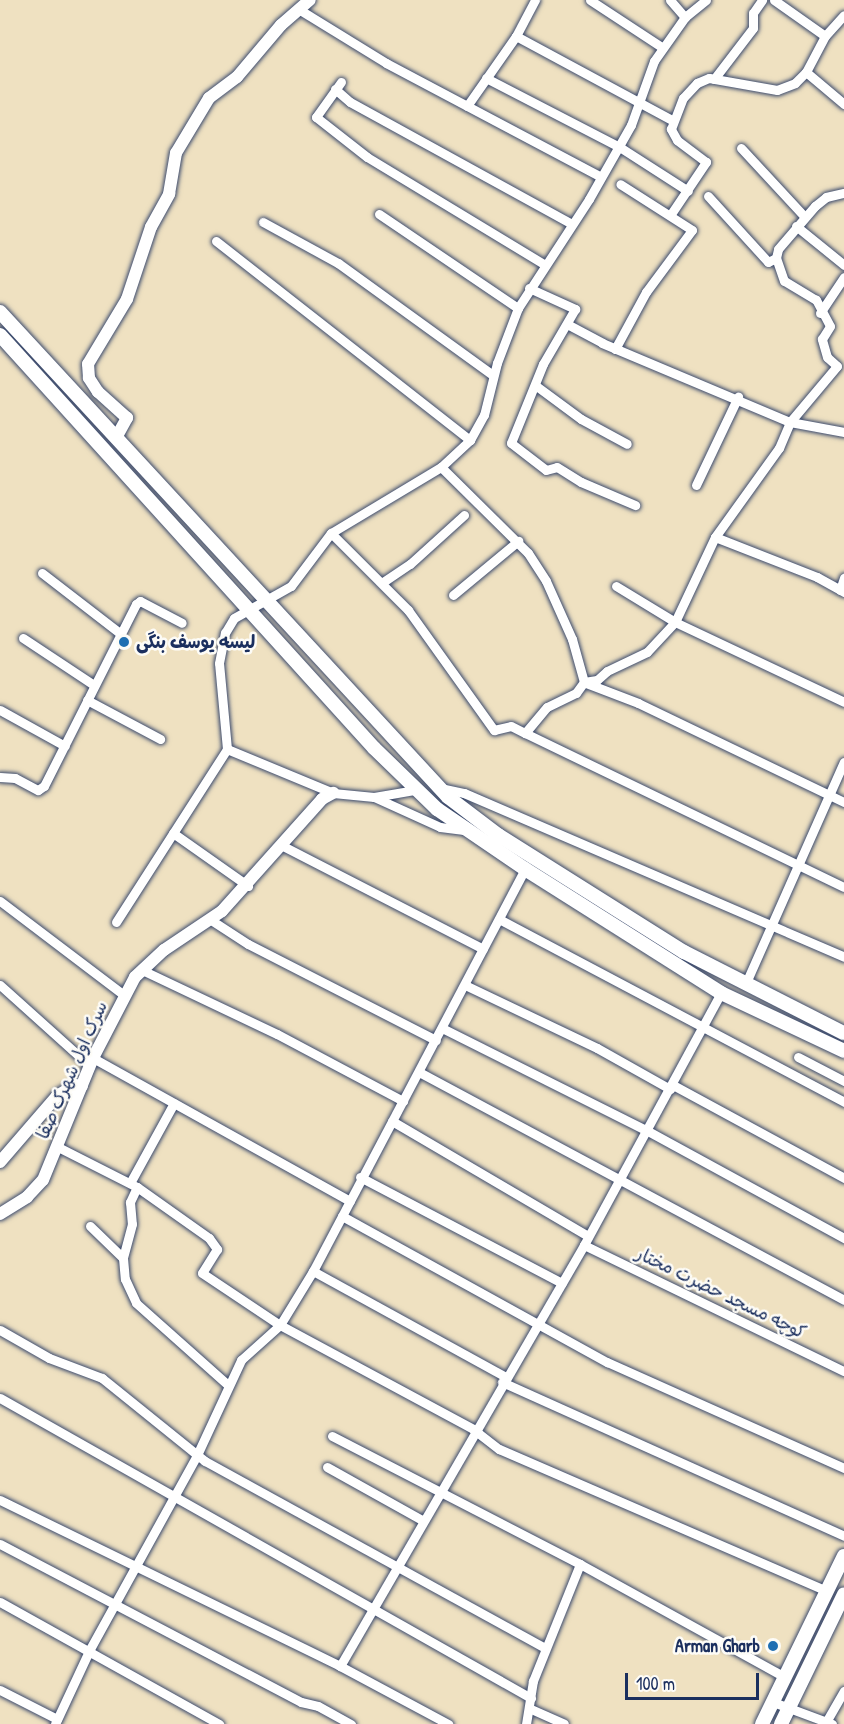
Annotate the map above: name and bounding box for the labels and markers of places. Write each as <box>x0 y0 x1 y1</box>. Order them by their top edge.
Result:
place label: لیسه یوسف بنگی <box>136 631 255 653</box>
marker: لیسه یوسف بنگی <box>117 635 131 649</box>
place label: Arman Gharb <box>675 1635 760 1657</box>
marker: Arman Gharb <box>764 1637 782 1655</box>

